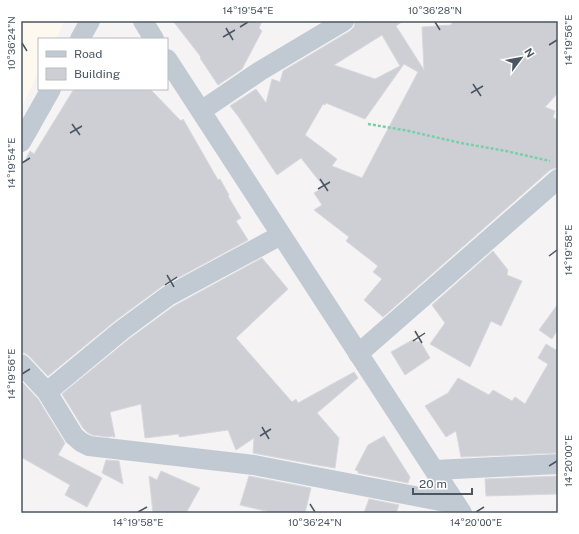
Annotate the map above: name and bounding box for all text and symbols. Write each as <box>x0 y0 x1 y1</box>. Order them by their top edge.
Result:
text: 14°19'54"E <box>223 4 273 16</box>
text: 10°36'28"N <box>408 4 462 16</box>
text: 14°19'56"E <box>562 15 574 65</box>
text: 10°36'24"N <box>5 16 17 70</box>
legend <box>38 38 168 90</box>
north arrow <box>501 38 541 78</box>
text: N <box>522 46 537 60</box>
text: Road <box>74 47 102 61</box>
text: Building <box>74 67 120 81</box>
text: 14°19'54"E <box>5 138 17 188</box>
text: 14°19'58"E <box>562 224 574 276</box>
text: 14°19'56"E <box>5 349 17 399</box>
text: 14°20'00"E <box>562 435 574 487</box>
scale bar <box>413 470 472 496</box>
text: 20 m <box>419 477 447 491</box>
text: 14°19'58"E <box>112 516 164 528</box>
text: 10°36'24"N <box>288 516 342 528</box>
text: 14°20'00"E <box>450 516 502 528</box>

